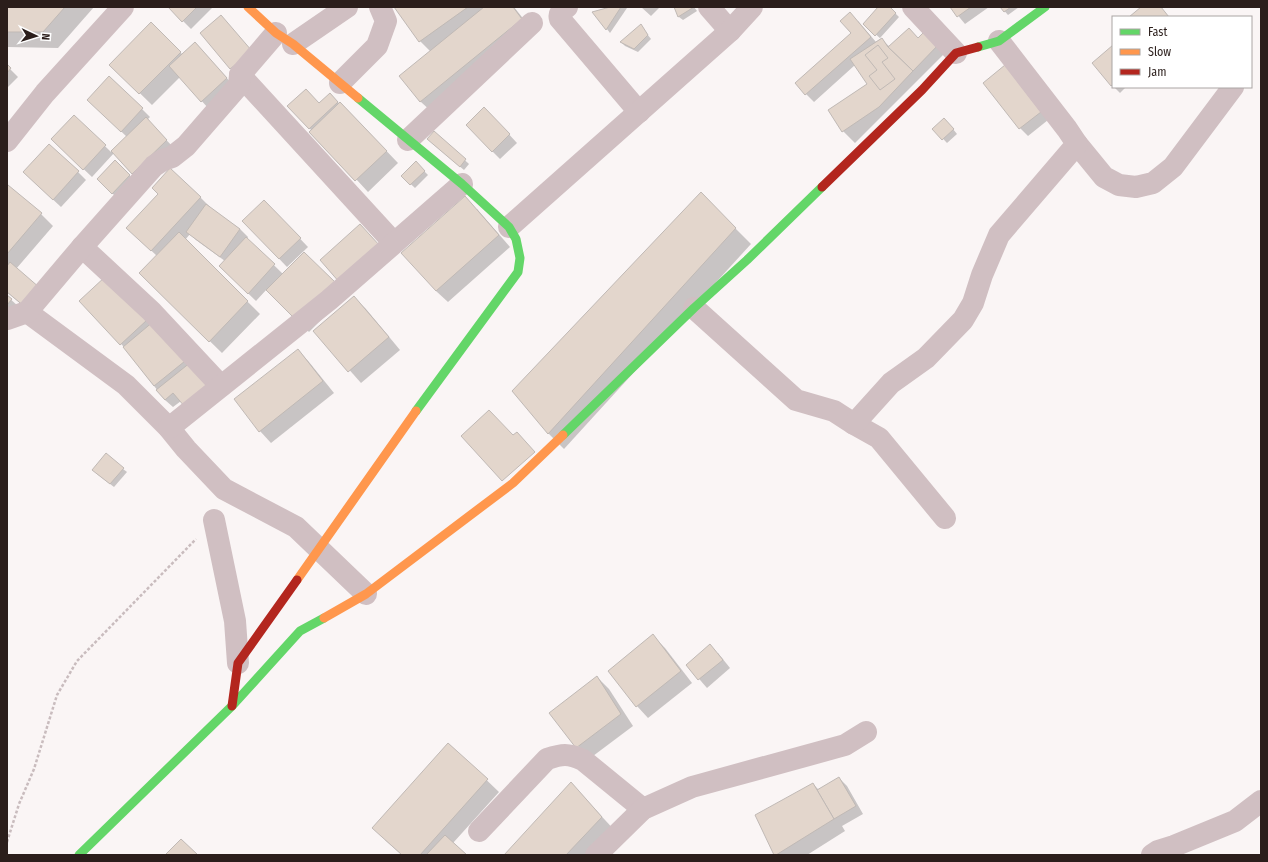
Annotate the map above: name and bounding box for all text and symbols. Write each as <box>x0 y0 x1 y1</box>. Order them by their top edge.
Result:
north arrow <box>16 16 56 56</box>
legend <box>1112 16 1252 88</box>
text: Fast <box>1148 25 1167 39</box>
text: N <box>39 33 52 40</box>
text: Slow <box>1148 45 1171 59</box>
text: Jam <box>1148 65 1166 79</box>

